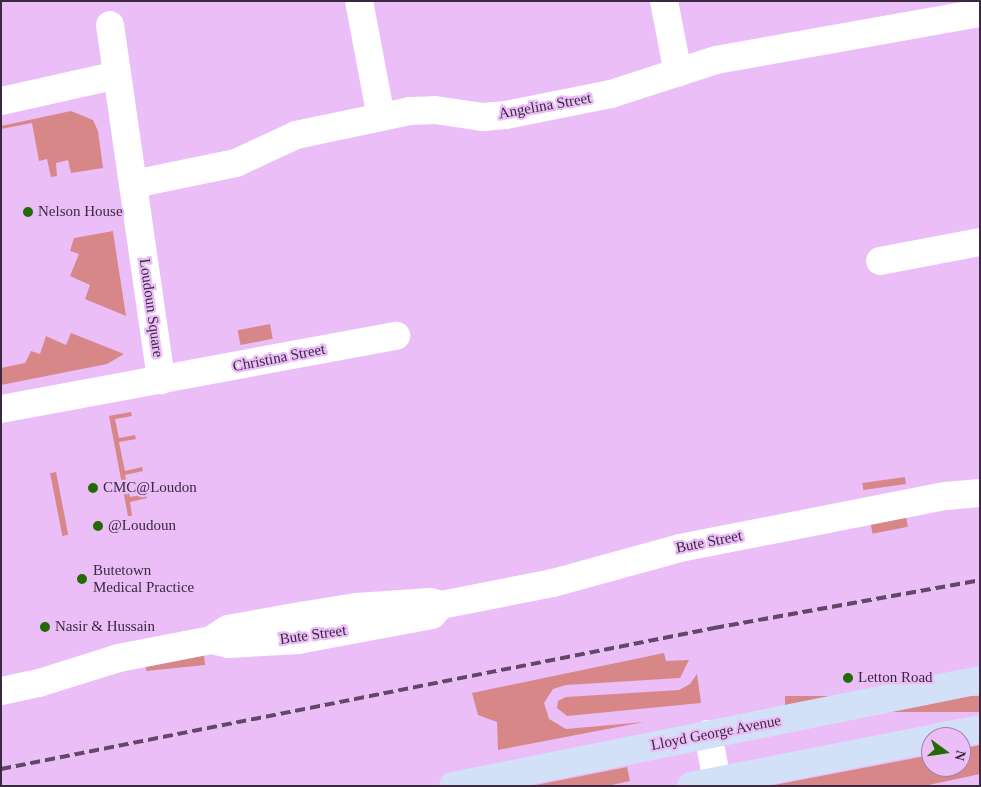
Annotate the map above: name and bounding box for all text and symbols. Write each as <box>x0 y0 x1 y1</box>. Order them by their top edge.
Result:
street label: Angelina Street <box>497 89 593 123</box>
place label: Nelson House <box>38 203 123 221</box>
marker: Nelson House <box>22 206 34 218</box>
street label: Loudoun Square <box>135 257 167 359</box>
street label: Christina Street <box>231 340 327 376</box>
place label: CMC@Loudon <box>103 479 197 497</box>
marker: CMC@Loudon <box>87 482 99 494</box>
place label: @Loudoun <box>108 517 176 535</box>
marker: @Loudoun <box>92 520 104 532</box>
street label: Bute Street <box>674 527 744 557</box>
place label: Butetown Medical Practice <box>93 561 194 596</box>
marker: Butetown Medical Practice <box>75 572 89 586</box>
place label: Nasir & Hussain <box>55 618 155 636</box>
marker: Nasir & Hussain <box>39 621 51 633</box>
street label: Bute Street <box>279 621 347 649</box>
place label: Letton Road <box>858 669 933 687</box>
marker: Letton Road <box>842 672 854 684</box>
street label: Lloyd George Avenue <box>649 712 783 754</box>
north arrow <box>921 727 971 777</box>
text: N <box>952 749 969 762</box>

